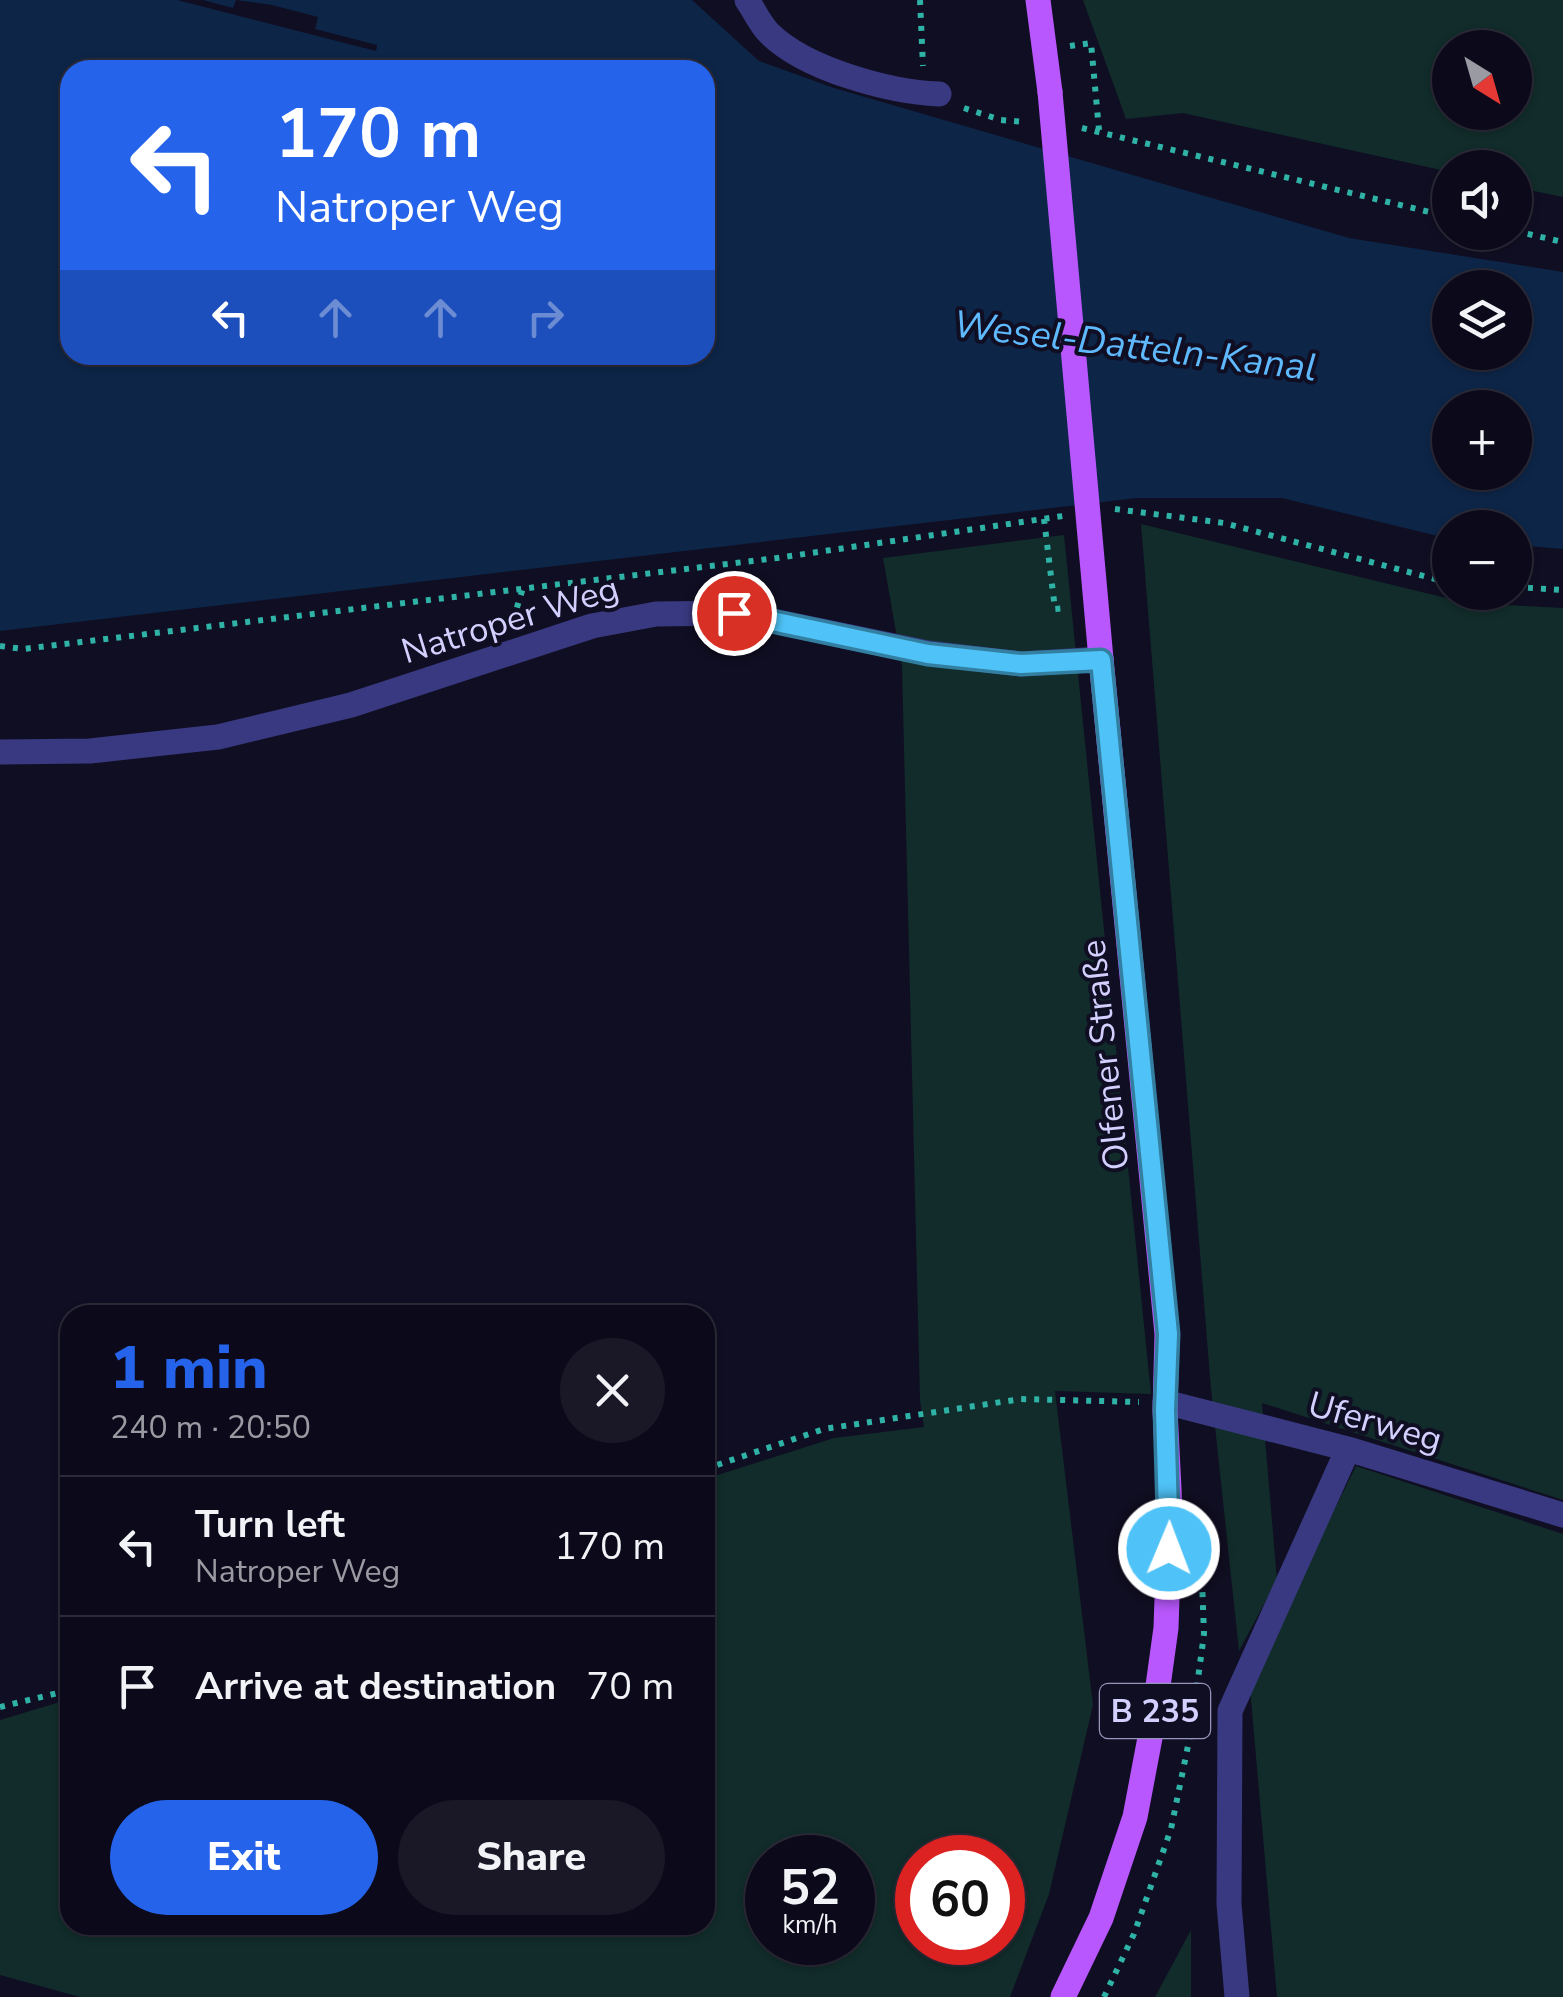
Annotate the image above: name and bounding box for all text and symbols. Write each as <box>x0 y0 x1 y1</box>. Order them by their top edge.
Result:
north arrow <box>1432 30 1532 130</box>
map controls <box>1432 30 1532 610</box>
text: 170 m <box>275 86 481 182</box>
icon: left <box>110 100 240 230</box>
button: sound <box>1432 150 1532 250</box>
text: Natroper Weg <box>275 177 564 238</box>
button: layers <box>1432 270 1532 370</box>
icon: left <box>203 290 258 345</box>
icon: ahead <box>308 290 363 345</box>
icon: ahead <box>413 290 468 345</box>
icon: right <box>518 290 573 345</box>
water label: Wesel-Datteln-Kanal <box>950 298 1320 394</box>
button: + <box>1432 390 1532 490</box>
button: − <box>1432 510 1532 610</box>
street label: Natroper Weg <box>396 565 624 675</box>
pin <box>692 571 777 656</box>
icon: arrive <box>707 586 762 641</box>
street label: Olfener Straße <box>1070 937 1140 1173</box>
text: 1 min <box>110 1327 268 1409</box>
button: close <box>560 1338 665 1443</box>
street label: Uferweg <box>1303 1381 1447 1463</box>
text: 240 m · 20:50 <box>110 1406 311 1449</box>
position arrow <box>1117 1497 1221 1601</box>
text: Turn left <box>195 1499 345 1550</box>
icon: left <box>110 1519 165 1574</box>
text: 170 m <box>554 1521 665 1572</box>
text: Natroper Weg <box>195 1550 400 1593</box>
icon: arrive <box>110 1659 165 1714</box>
text: Arrive at destination <box>195 1661 556 1712</box>
text: 70 m <box>586 1661 674 1712</box>
road number: B 235 <box>1100 1684 1210 1738</box>
button: Exit <box>110 1800 378 1915</box>
button: Share <box>398 1800 665 1915</box>
speed limit sign: 60 <box>895 1835 1025 1965</box>
text: 52 <box>780 1853 840 1922</box>
text: km/h <box>782 1908 838 1942</box>

